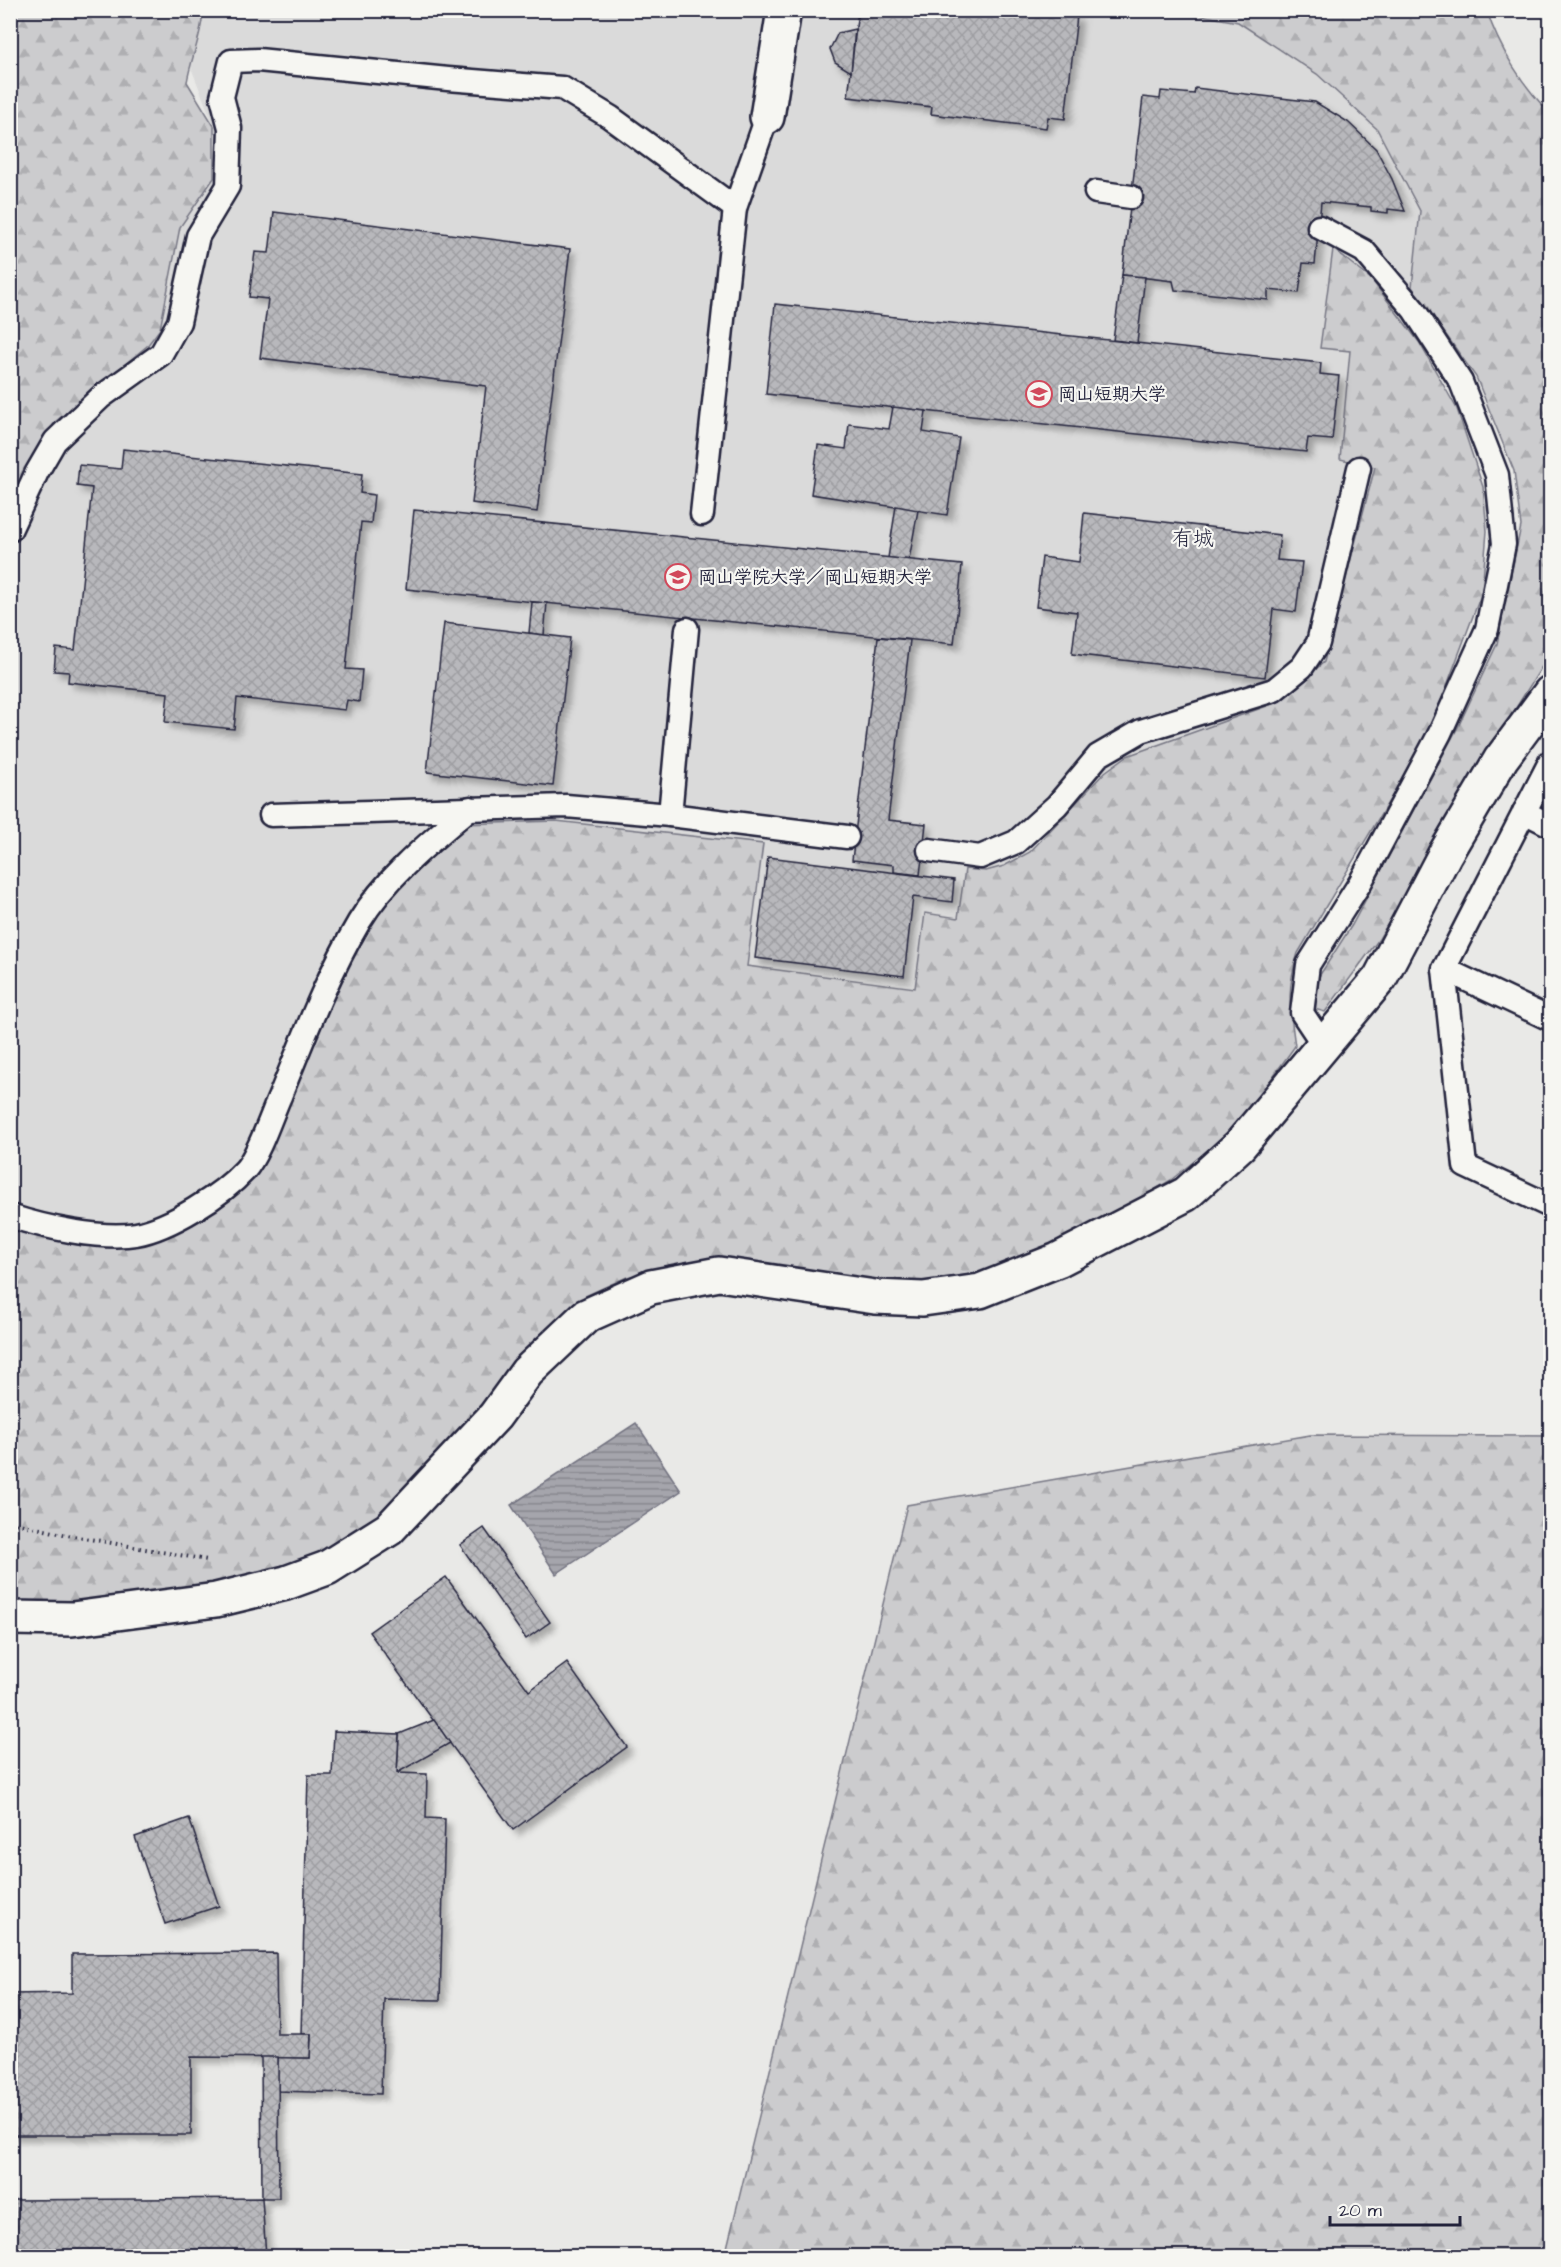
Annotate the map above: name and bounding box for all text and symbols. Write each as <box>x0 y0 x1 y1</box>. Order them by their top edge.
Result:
school or university icon: 岡山短期大学 <box>1024 379 1054 409</box>
place label: 岡山短期大学 <box>1058 382 1166 407</box>
district label: 有城 <box>1172 524 1214 553</box>
school or university icon: 岡山学院大学／岡山短期大学 <box>663 562 693 592</box>
place label: 岡山学院大学／岡山短期大学 <box>698 565 932 590</box>
scale bar <box>1330 2189 1460 2227</box>
text: 20 m <box>1339 2198 1382 2223</box>

